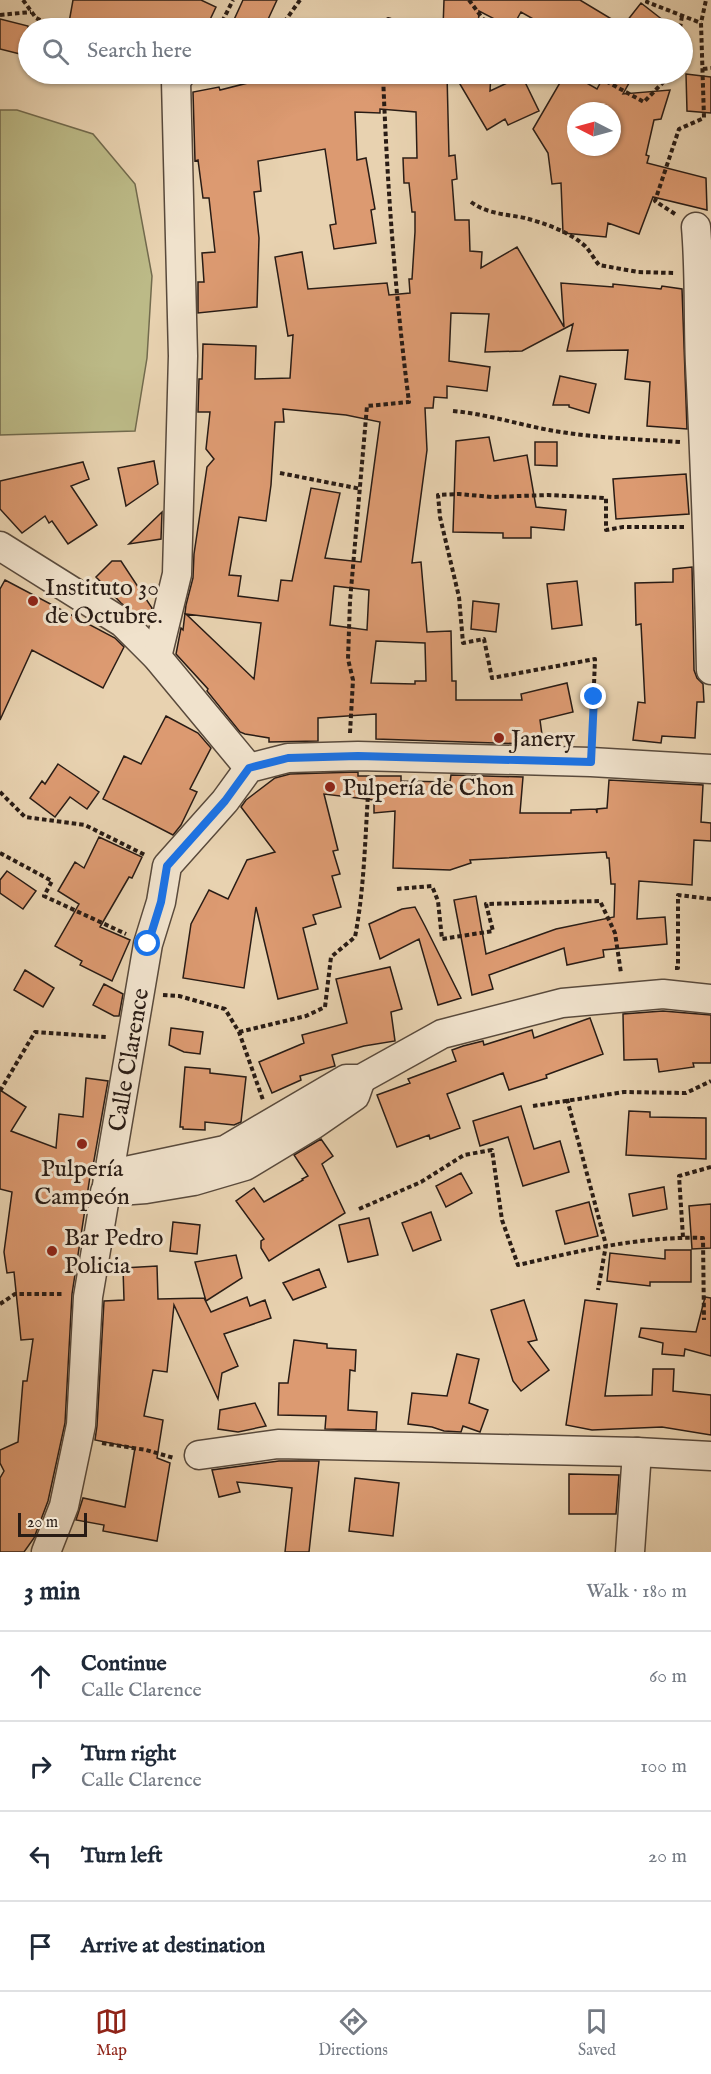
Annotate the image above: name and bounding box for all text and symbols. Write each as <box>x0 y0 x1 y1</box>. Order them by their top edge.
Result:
search box <box>18 18 693 84</box>
icon: search <box>39 35 72 68</box>
text: Search here <box>87 37 192 65</box>
north arrow <box>567 102 621 156</box>
place label: Instituto 30 de Octubre. <box>45 573 163 632</box>
marker: Instituto 30 de Octubre. <box>26 594 40 608</box>
route end <box>580 683 606 709</box>
place label: Janery <box>508 724 575 755</box>
marker: Janery <box>492 731 506 745</box>
place label: Pulpería de Chon <box>342 773 515 804</box>
marker: Pulpería de Chon <box>323 780 337 794</box>
route start <box>134 930 160 956</box>
street label: Calle Clarence <box>102 986 157 1134</box>
marker: Pulpería Campeón <box>75 1137 89 1151</box>
place label: Pulpería Campeón <box>34 1154 130 1213</box>
place label: Bar Pedro Policia <box>64 1223 163 1282</box>
marker: Bar Pedro Policia <box>45 1244 59 1258</box>
scale bar <box>18 1510 87 1538</box>
text: 20 m <box>27 1513 58 1533</box>
text: 3 min <box>24 1575 80 1608</box>
text: Walk · 180 m <box>586 1579 687 1604</box>
text: Continue <box>81 1650 167 1678</box>
icon: ahead <box>24 1660 57 1693</box>
text: 60 m <box>649 1664 687 1689</box>
text: Calle Clarence <box>81 1678 202 1703</box>
text: Turn right <box>81 1740 176 1768</box>
icon: right <box>24 1750 57 1783</box>
text: 100 m <box>640 1754 687 1779</box>
text: Calle Clarence <box>81 1768 202 1793</box>
icon: left <box>24 1840 57 1873</box>
text: Turn left <box>81 1842 163 1870</box>
text: 20 m <box>648 1844 687 1869</box>
icon: arrive <box>24 1930 57 1963</box>
text: Arrive at destination <box>81 1932 265 1960</box>
tab: Map <box>95 2005 128 2061</box>
tab: Directions <box>318 2005 388 2061</box>
tab: Saved <box>578 2005 616 2061</box>

